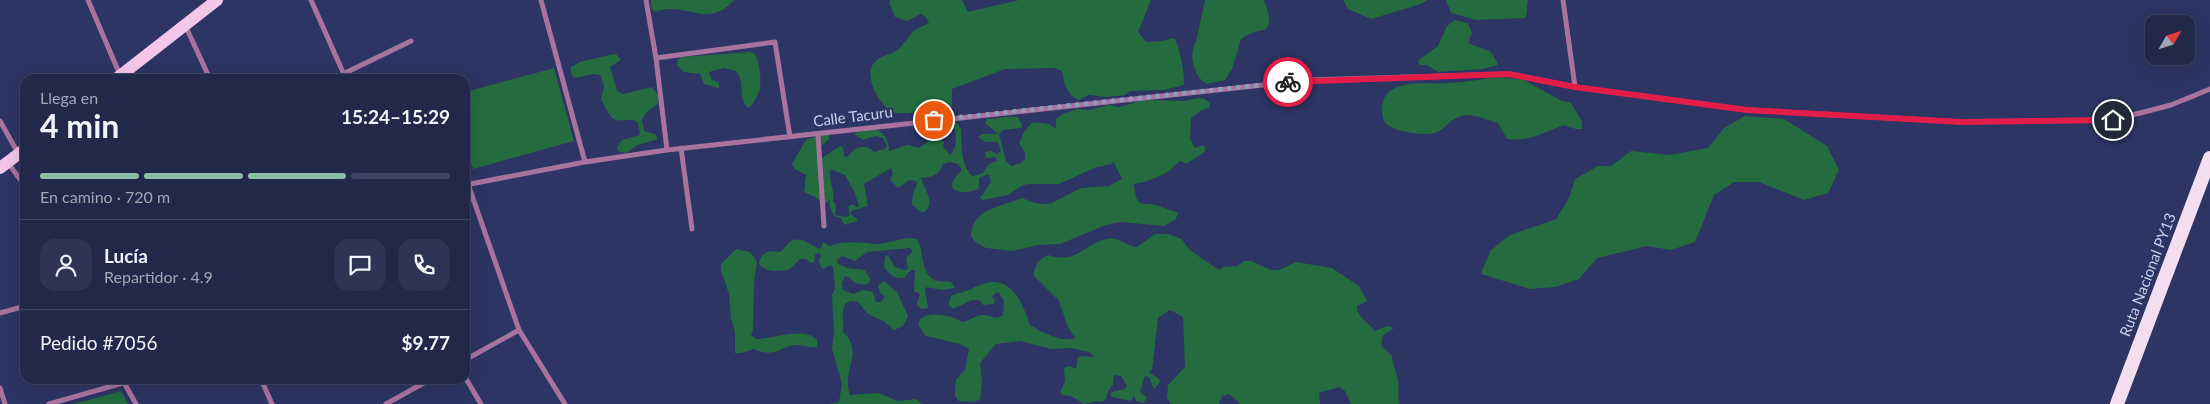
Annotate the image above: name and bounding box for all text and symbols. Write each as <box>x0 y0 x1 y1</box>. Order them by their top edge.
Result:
north arrow <box>2145 15 2195 65</box>
map controls <box>2145 15 2195 65</box>
courier <box>1263 57 1313 107</box>
icon: bike <box>1274 68 1302 96</box>
text: Llega en <box>40 88 98 107</box>
pin <box>913 99 955 141</box>
pin <box>2092 99 2134 141</box>
street label: Calle Tacuru <box>812 102 894 130</box>
text: 15:24–15:29 <box>341 105 450 128</box>
text: 4 min <box>40 106 119 145</box>
icon: bag <box>920 106 948 134</box>
icon: home <box>2099 106 2127 134</box>
text: En camino · 720 m <box>40 187 170 206</box>
street label: Ruta Nacional PY13 <box>2115 210 2179 339</box>
button: person <box>40 239 92 291</box>
button: chat <box>334 239 386 291</box>
button: phone <box>398 239 450 291</box>
text: Lucía <box>104 244 148 267</box>
text: Repartidor · 4.9 <box>104 267 213 286</box>
text: Pedido #7056 <box>40 331 158 354</box>
text: $9.77 <box>401 331 450 354</box>

